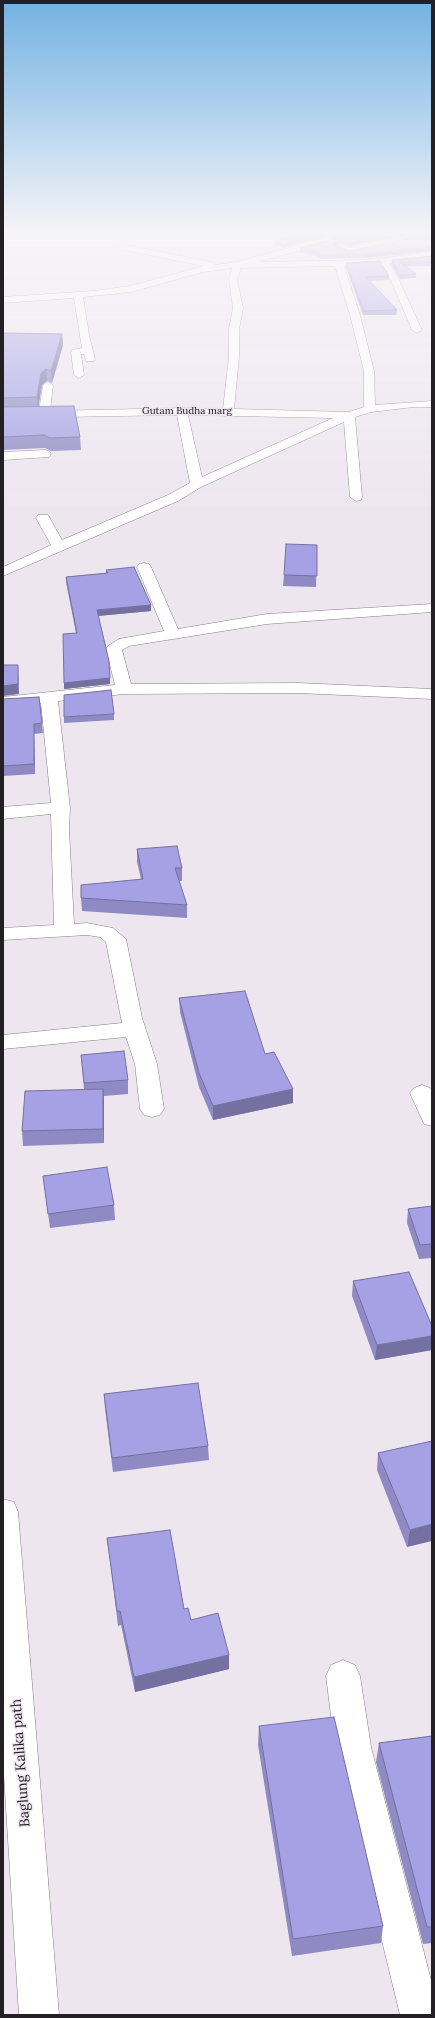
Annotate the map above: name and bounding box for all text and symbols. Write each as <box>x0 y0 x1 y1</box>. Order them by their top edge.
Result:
street label: Gutam Budha marg <box>142 405 232 417</box>
street label: Baglung Kalika path <box>8 1698 34 1828</box>

